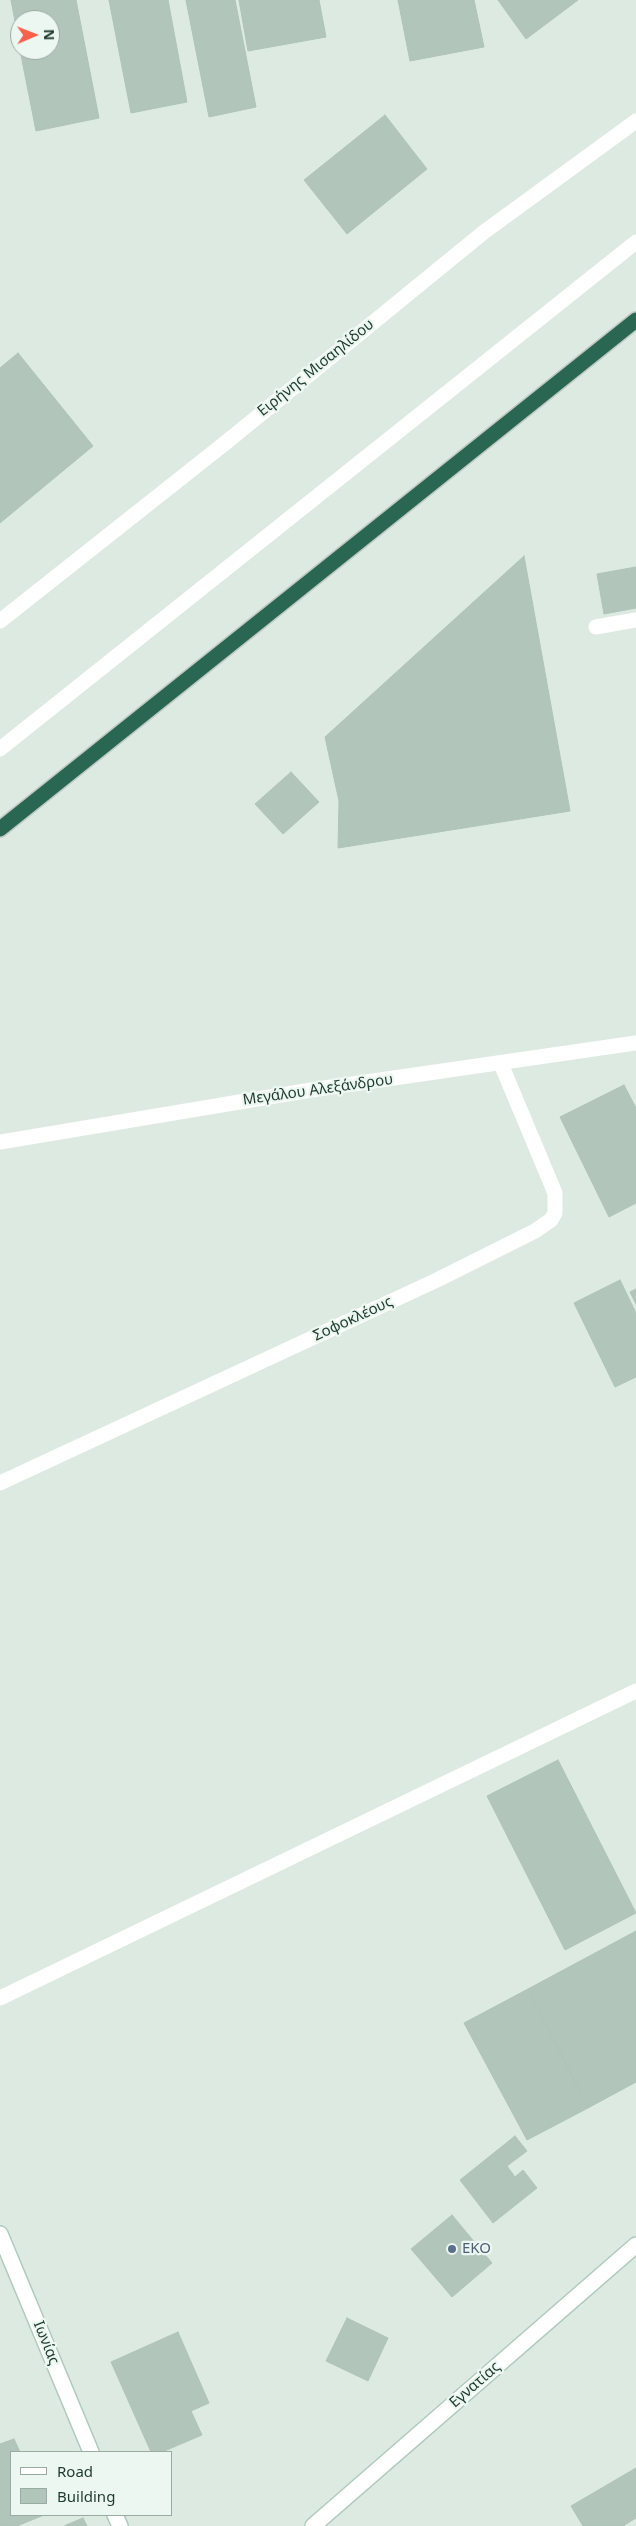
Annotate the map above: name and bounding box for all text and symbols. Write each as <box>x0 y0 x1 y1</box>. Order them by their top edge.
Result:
north arrow <box>10 10 60 60</box>
text: N <box>40 29 59 41</box>
street label: Ειρήνης Μισαηλίδου <box>254 316 378 420</box>
street label: Μεγάλου Αλεξάνδρου <box>242 1071 394 1109</box>
street label: Σοφοκλέους <box>310 1293 396 1345</box>
place label: EKO <box>462 2240 491 2258</box>
marker: EKO <box>446 2243 458 2255</box>
street label: Ιωνίας <box>29 2318 63 2368</box>
street label: Εγνατίας <box>446 2358 504 2412</box>
legend <box>10 2451 172 2516</box>
text: Road <box>57 2461 93 2481</box>
text: Building <box>57 2486 115 2506</box>

